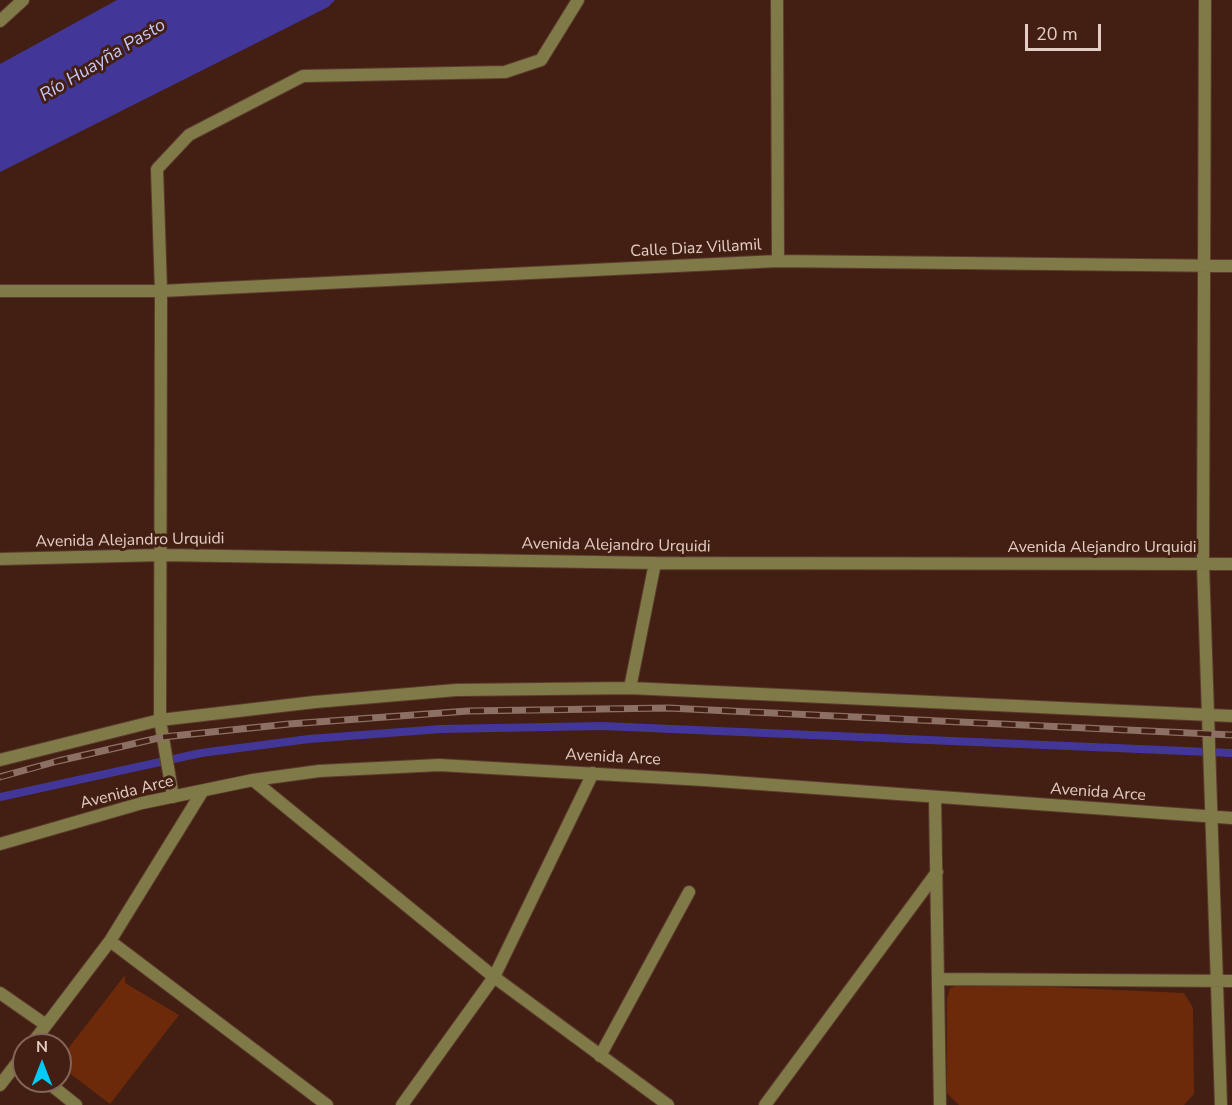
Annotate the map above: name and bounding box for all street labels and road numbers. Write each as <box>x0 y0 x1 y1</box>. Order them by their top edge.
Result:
street label: Calle Diaz Villamil <box>630 236 762 262</box>
street label: Avenida Alejandro Urquidi <box>35 530 225 552</box>
street label: Avenida Alejandro Urquidi <box>521 535 711 557</box>
street label: Avenida Alejandro Urquidi <box>1007 538 1197 558</box>
street label: Avenida Arce <box>565 746 661 770</box>
street label: Avenida Arce <box>78 772 176 814</box>
street label: Avenida Arce <box>1050 780 1146 806</box>

